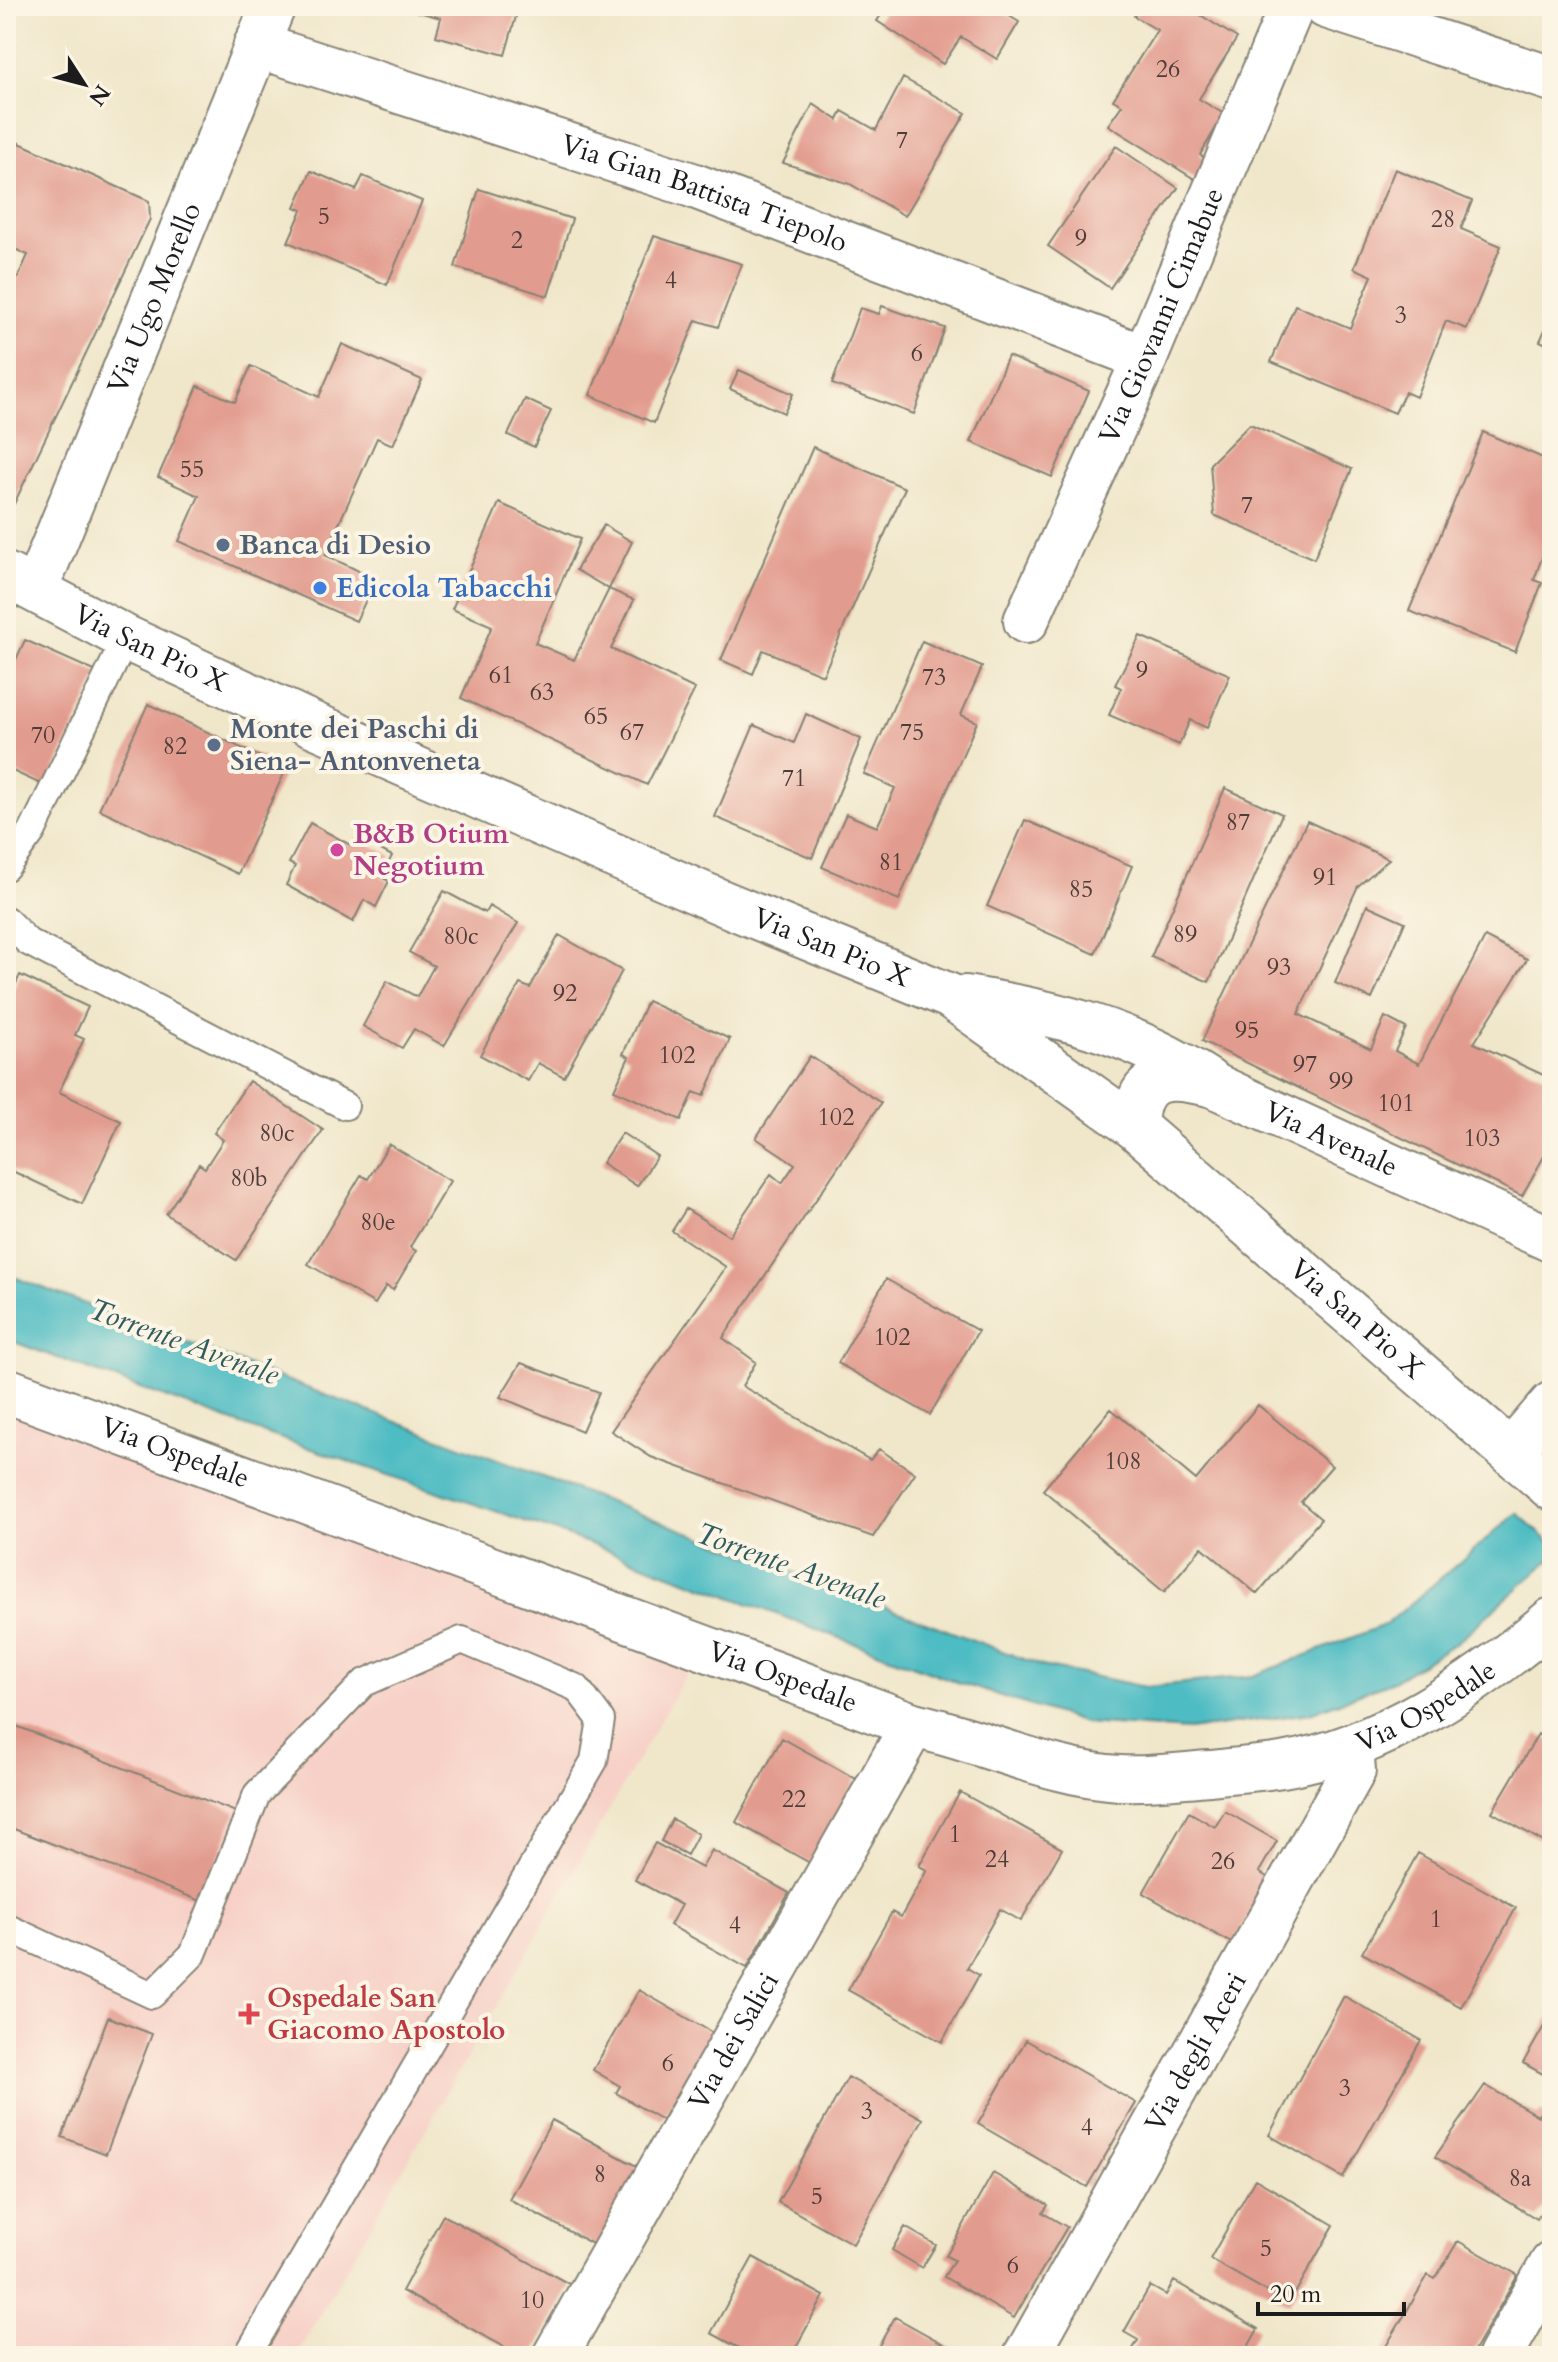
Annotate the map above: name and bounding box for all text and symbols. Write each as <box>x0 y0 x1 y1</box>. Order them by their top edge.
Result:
north arrow <box>44 44 124 124</box>
house number: 26 <box>1156 53 1180 86</box>
text: N <box>82 79 117 112</box>
house number: 7 <box>896 124 908 157</box>
street label: Via Gian Battista Tiepolo <box>556 125 853 262</box>
street label: Via Giovanni Cimabue <box>1090 182 1233 450</box>
street label: Via Ugo Morello <box>98 197 210 399</box>
house number: 5 <box>318 200 330 233</box>
house number: 28 <box>1431 203 1455 236</box>
house number: 9 <box>1075 222 1087 255</box>
house number: 2 <box>511 224 523 257</box>
house number: 4 <box>665 264 677 297</box>
house number: 3 <box>1395 299 1407 332</box>
house number: 6 <box>911 337 923 370</box>
house number: 55 <box>180 453 204 486</box>
house number: 7 <box>1241 489 1253 522</box>
place label: Banca di Desio <box>239 526 431 564</box>
marker: Banca di Desio <box>214 536 232 554</box>
place label: Edicola Tabacchi <box>336 569 552 607</box>
marker: Edicola Tabacchi <box>311 579 329 597</box>
street label: Via San Pio X <box>67 595 234 701</box>
house number: 9 <box>1136 654 1148 687</box>
house number: 61 <box>489 659 513 692</box>
house number: 73 <box>922 661 946 694</box>
house number: 63 <box>530 676 554 709</box>
house number: 65 <box>584 700 608 733</box>
place label: Monte dei Paschi di Siena- Antonveneta <box>230 710 481 780</box>
house number: 67 <box>620 716 644 749</box>
house number: 75 <box>900 716 924 749</box>
house number: 70 <box>31 719 55 752</box>
house number: 82 <box>163 730 187 763</box>
marker: Monte dei Paschi di Siena- Antonveneta <box>205 736 223 754</box>
house number: 71 <box>782 762 806 795</box>
house number: 87 <box>1226 806 1250 839</box>
place label: B&B Otium Negotium <box>353 815 509 885</box>
marker: B&B Otium Negotium <box>328 841 346 859</box>
house number: 81 <box>879 846 903 879</box>
house number: 91 <box>1313 861 1337 894</box>
house number: 85 <box>1069 873 1093 906</box>
street label: Via San Pio X <box>747 898 916 997</box>
house number: 89 <box>1173 918 1197 951</box>
house number: 80c <box>443 920 479 953</box>
house number: 93 <box>1267 951 1291 984</box>
house number: 92 <box>553 977 577 1010</box>
house number: 95 <box>1235 1014 1259 1047</box>
house number: 102 <box>659 1039 695 1072</box>
house number: 97 <box>1293 1048 1317 1081</box>
house number: 99 <box>1329 1065 1353 1098</box>
house number: 101 <box>1378 1087 1414 1120</box>
street label: Via Avenale <box>1258 1092 1404 1186</box>
house number: 102 <box>818 1101 854 1134</box>
house number: 80c <box>259 1117 295 1150</box>
house number: 103 <box>1464 1122 1500 1155</box>
house number: 80b <box>230 1162 268 1195</box>
house number: 80e <box>360 1206 396 1239</box>
street label: Via San Pio X <box>1281 1250 1432 1388</box>
water label: Torrente Avenale <box>83 1289 285 1395</box>
house number: 102 <box>874 1321 910 1354</box>
street label: Via Ospedale <box>95 1407 255 1497</box>
house number: 108 <box>1105 1445 1141 1478</box>
water label: Torrente Avenale <box>690 1513 892 1619</box>
street label: Via Ospedale <box>703 1632 863 1722</box>
street label: Via Ospedale <box>1350 1651 1504 1761</box>
house number: 22 <box>782 1783 806 1816</box>
house number: 1 <box>949 1818 961 1851</box>
house number: 24 <box>985 1843 1009 1876</box>
house number: 26 <box>1211 1845 1235 1878</box>
house number: 1 <box>1430 1903 1442 1936</box>
house number: 4 <box>729 1909 741 1942</box>
street label: Via dei Salici <box>679 1965 788 2117</box>
street label: Via degli Aceri <box>1136 1965 1256 2139</box>
place label: Ospedale San Giacomo Apostolo <box>267 1979 505 2049</box>
marker: Ospedale San Giacomo Apostolo <box>238 2003 260 2025</box>
house number: 6 <box>662 2047 674 2080</box>
house number: 3 <box>1339 2072 1351 2105</box>
house number: 3 <box>861 2095 873 2128</box>
house number: 4 <box>1081 2111 1093 2144</box>
house number: 8 <box>594 2158 606 2191</box>
house number: 8a <box>1509 2162 1532 2195</box>
house number: 5 <box>811 2180 823 2213</box>
house number: 5 <box>1260 2232 1272 2265</box>
house number: 6 <box>1007 2249 1019 2282</box>
scale bar <box>1258 2266 1404 2316</box>
text: 20 m <box>1270 2278 1322 2311</box>
house number: 10 <box>520 2284 544 2317</box>

